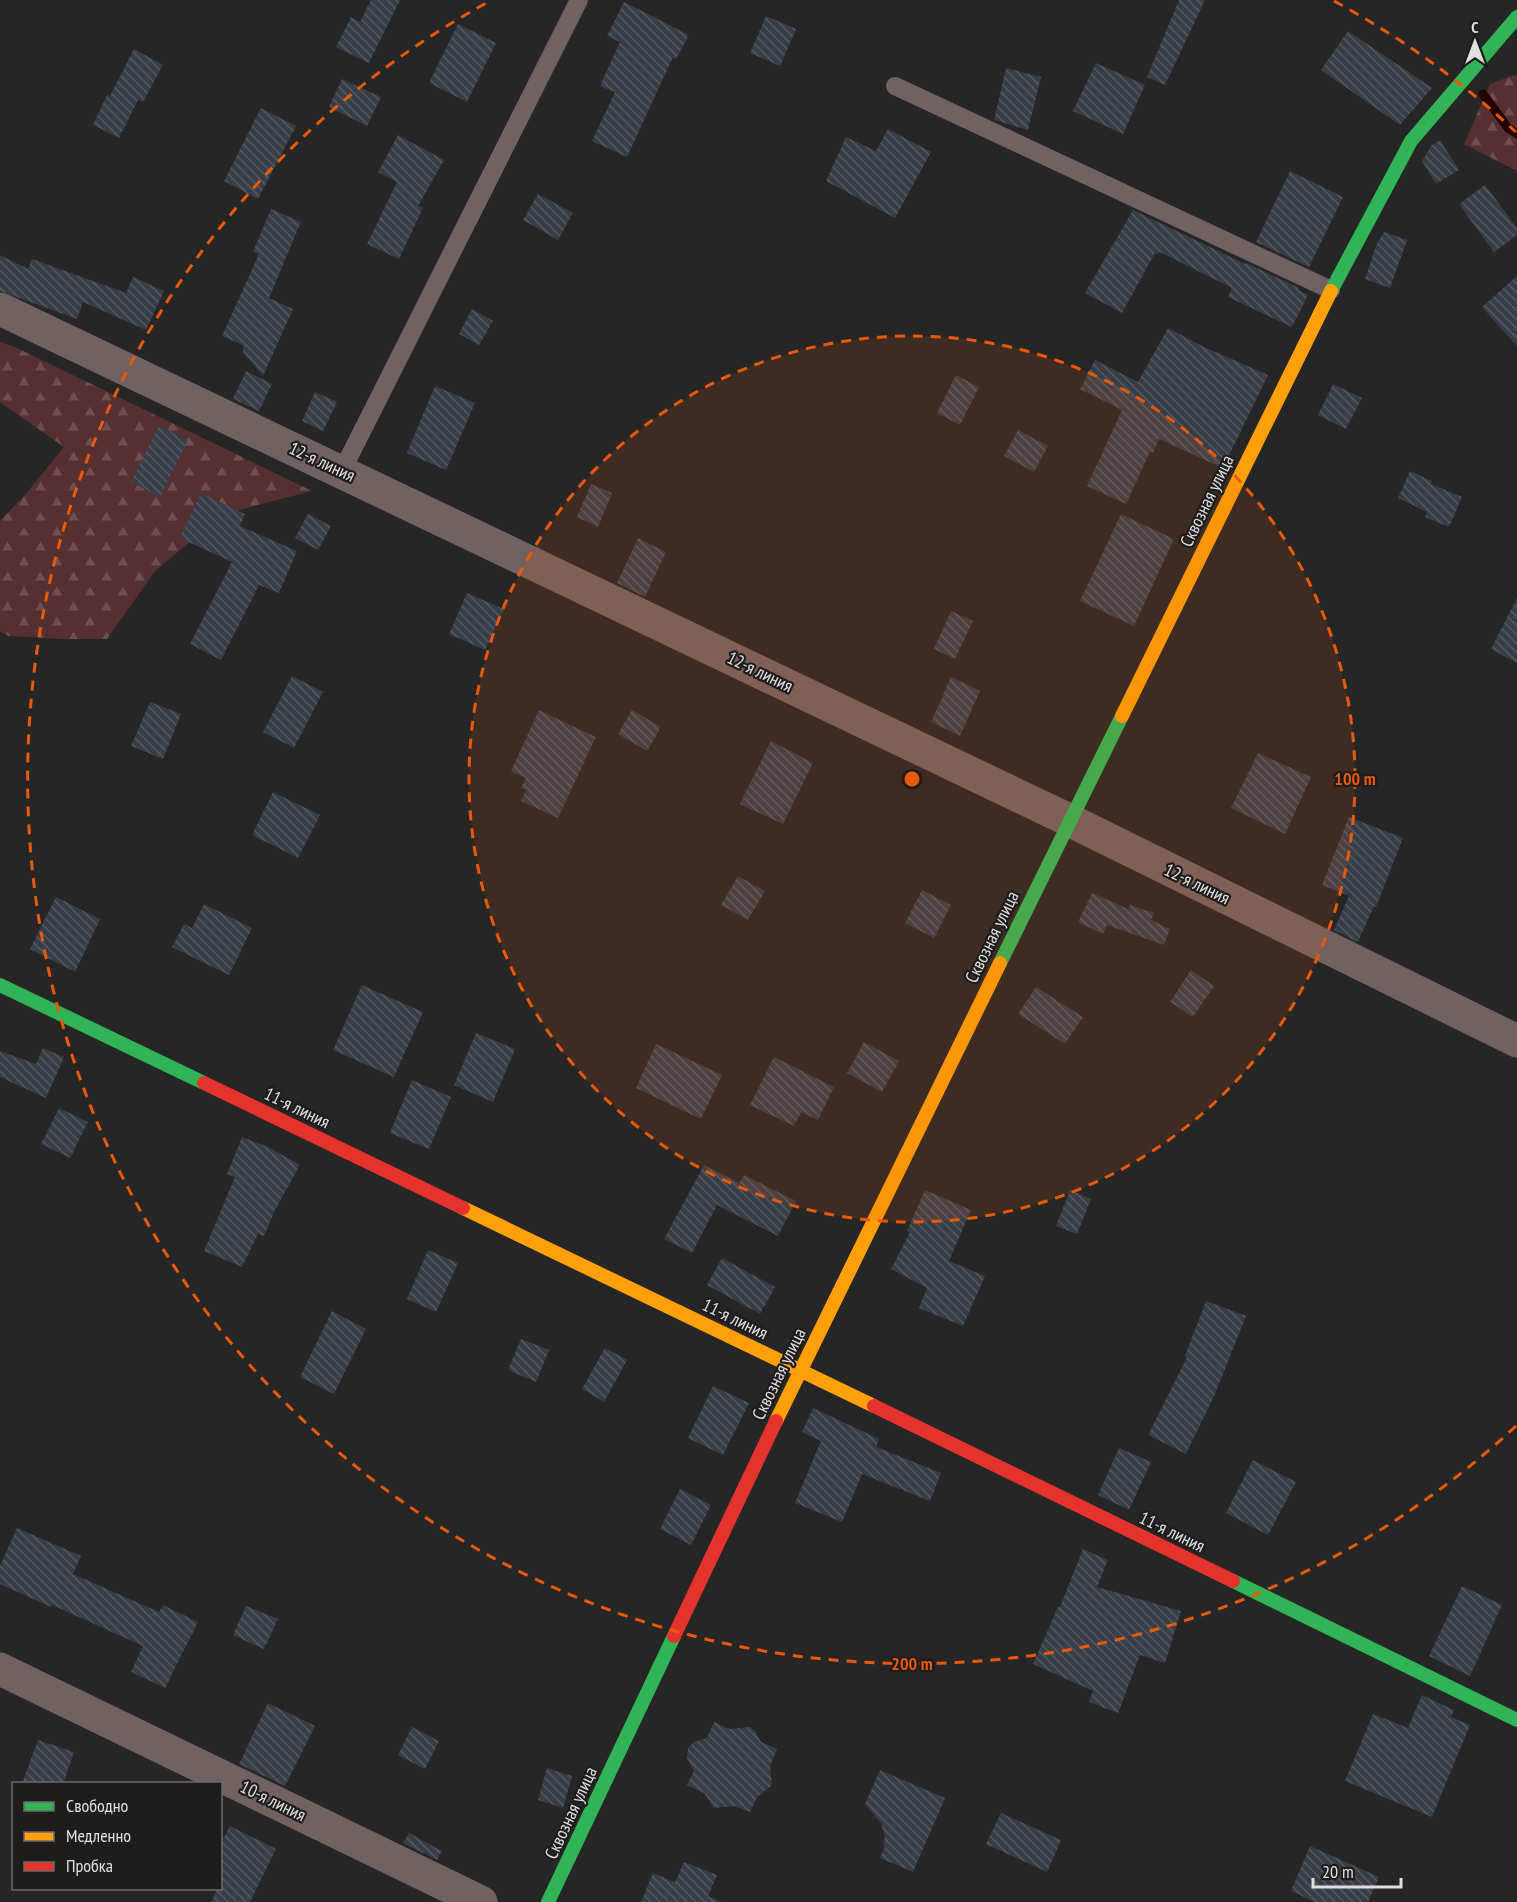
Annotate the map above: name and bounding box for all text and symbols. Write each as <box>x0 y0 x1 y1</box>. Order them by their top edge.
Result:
north arrow <box>1445 12 1505 72</box>
text: С <box>1471 17 1479 37</box>
street label: 12-я линия <box>286 436 359 487</box>
street label: Сквозная улица <box>1174 451 1239 550</box>
street label: 12-я линия <box>724 646 797 697</box>
text: 100 m <box>1334 767 1376 790</box>
centre of rings <box>902 769 922 789</box>
street label: 12-я линия <box>1161 858 1234 909</box>
street label: Сквозная улица <box>959 887 1024 986</box>
street label: 11-я линия <box>261 1082 334 1133</box>
street label: 11-я линия <box>699 1293 772 1344</box>
street label: Сквозная улица <box>746 1324 811 1423</box>
street label: 11-я линия <box>1136 1506 1209 1557</box>
text: 200 m <box>891 1652 933 1675</box>
street label: Сквозная улица <box>539 1763 602 1863</box>
street label: 10-я линия <box>237 1775 310 1826</box>
legend <box>12 1782 222 1890</box>
text: Свободно <box>66 1794 129 1817</box>
text: Медленно <box>66 1824 131 1847</box>
scale bar <box>1313 1851 1402 1889</box>
text: Пробка <box>66 1854 113 1877</box>
text: 20 m <box>1322 1860 1354 1883</box>

